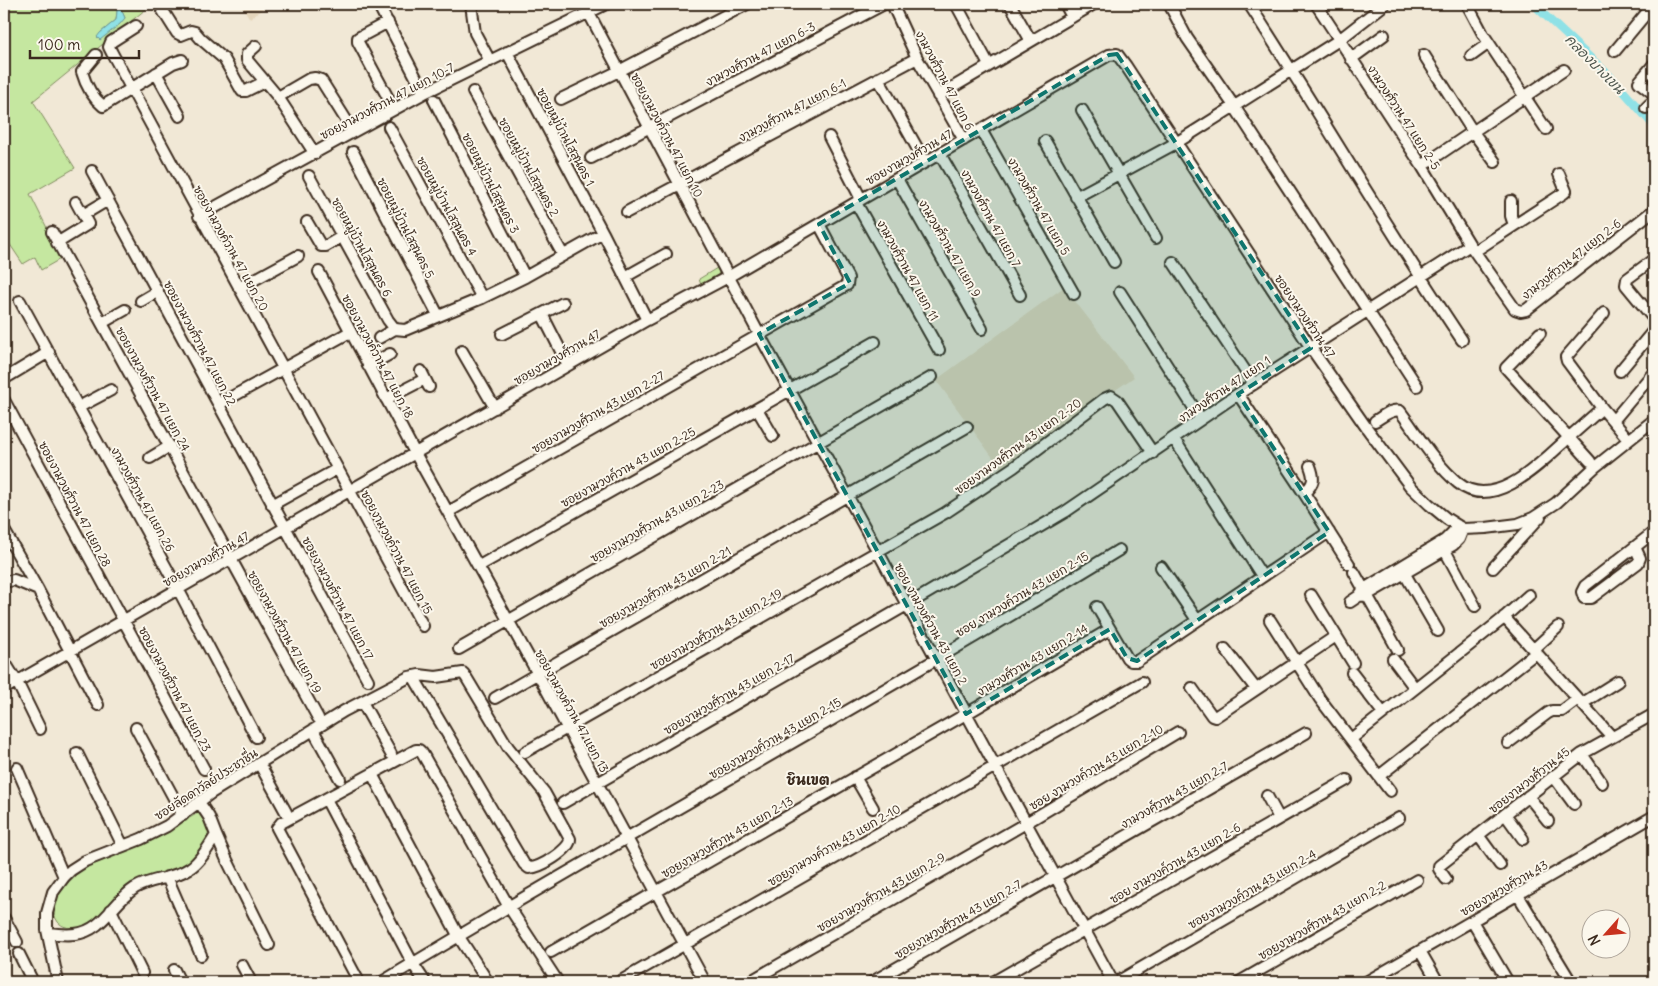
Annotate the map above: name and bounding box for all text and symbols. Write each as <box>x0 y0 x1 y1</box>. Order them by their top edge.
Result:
street label: งามวงศ์วาน 47 แยก 6-3 <box>702 18 818 89</box>
street label: งามวงศ์วาน 47 แยก 6 <box>912 27 978 133</box>
scale bar <box>30 28 139 60</box>
water label: คลองบางเขน <box>1561 30 1629 98</box>
text: 100 m <box>38 35 80 54</box>
street label: ซอยงามวงศ์วาน 47 แยก 10-7 <box>317 59 457 143</box>
street label: งามวงศ์วาน 47 แยก 2-5 <box>1364 62 1444 172</box>
street label: ซอยงามวงค์วาน 47 แยก 10 <box>628 70 706 200</box>
street label: งามวงศ์วาน 47 แยก 6-1 <box>735 75 849 145</box>
street label: ซอยหมู่บ้านโสสุนคร 1 <box>532 85 598 189</box>
street label: ซอยหมู่บ้านโสสุนคร 2 <box>494 115 563 220</box>
street label: ซอยงามวงศ์วาน 47 <box>863 126 955 188</box>
street label: ซอยหมู่บ้านโสสุนคร 3 <box>457 130 523 237</box>
street label: ซอยหมู่บ้านโสสุนคร 4 <box>412 154 480 259</box>
street label: งามวงศ์วาน 47 แยก 5 <box>1005 154 1073 258</box>
street label: งามวงศ์วาน 47 แยก 7 <box>958 166 1024 270</box>
street label: ซอยหมู่บ้านโสสุนคร 5 <box>372 175 438 282</box>
street label: ซอยงามวงค์วาน 47 แยก 20 <box>190 183 272 313</box>
street label: ซอยหมู่บ้านโสสุนคร 6 <box>327 195 395 300</box>
street label: งามวงศ์วาน 47 แยก 9 <box>916 196 984 300</box>
street label: งามวงศ์วาน 47 แยก 2-6 <box>1518 215 1624 303</box>
street label: งามวงศ์วาน 47 แยก 11 <box>874 217 942 323</box>
street label: ซอยงามวงศ์วาน 47 <box>1272 271 1339 361</box>
street label: ซอยงามวงศ์วาน 47 แยก 22 <box>161 278 240 408</box>
street label: ซอยงามวงค์วาน 47 แยก 18 <box>339 292 417 421</box>
street label: ซอยงามวงศ์วาน 47 แยก 24 <box>113 324 193 454</box>
street label: ซอยงามวงศ์วาน 47 <box>511 326 603 388</box>
street label: งามวงศ์วาน 47 แยก 1 <box>1175 352 1273 426</box>
street label: ซอยงามวงศ์วาน 43 แยก 2-27 <box>529 368 667 456</box>
street label: ซอยงามวงศ์วาน 43 แยก 2-20 <box>952 395 1084 497</box>
street label: ซอยงามวงค์วาน 43 แยก 2-25 <box>558 424 698 510</box>
street label: ซอยงามวงศ์วาน 47 แยก 28 <box>36 439 114 569</box>
street label: งามวงศ์วาน 47 แยก 26 <box>108 444 178 554</box>
street label: ซอยงามวงศ์วาน 43 แยก 2-23 <box>588 476 727 565</box>
street label: ซอยงามวงค์วาน 47 แยก 15 <box>358 488 436 617</box>
street label: ซอยงามวงศ์วาน 47 <box>160 528 252 590</box>
street label: ซอยงามวงศ์วาน 47 แยก 17 <box>299 534 377 662</box>
street label: ซอยงามวงศ์วาน 43 แยก 2-21 <box>596 543 734 631</box>
street label: ซอย งามวงค์วาน 43 แยก 2-15 <box>953 548 1091 640</box>
street label: ซอย งามวงค์วาน 43 แยก 2 <box>891 560 971 688</box>
street label: ซอยงามวงศ์วาน 47 แยก 19 <box>245 568 325 696</box>
street label: ซอยงามวงศ์วาน 43 แยก 2-19 <box>647 585 785 673</box>
street label: งามวงศ์วาน 43 แยก 2-14 <box>973 621 1091 699</box>
street label: ซอยงามวงศ์วาน 47 แยก 23 <box>136 624 215 754</box>
street label: ซอยงามวงค์วาน 47 แยก 13 <box>532 647 612 775</box>
street label: ซอยงามวงศ์วาน 43 แยก 2-17 <box>661 650 797 738</box>
street label: ซอยงามวงค์วาน 43 แยก 2-15 <box>706 694 844 782</box>
street label: ซอย งามวงค์วาน 43 แยก 2-10 <box>1026 721 1166 813</box>
street label: ซอยลัดดาวัลย์ประชาชื่น <box>150 743 260 823</box>
street label: ซอยงามวงศ์วาน 45 <box>1486 744 1573 816</box>
street label: งามวงศ์วาน 43 แยก 2-7 <box>1118 758 1231 832</box>
district label: ชินเขต <box>786 771 830 789</box>
street label: ซอยงามวงศ์วาน 43 แยก 2-13 <box>658 793 796 881</box>
street label: ซอยงามวงค์วาน 43 แยก 2-10 <box>765 801 903 889</box>
street label: ซอย งามวงค์วาน 43 แยก 2-6 <box>1107 819 1243 907</box>
street label: ซอยงามวงค์วาน 43 แยก 2-4 <box>1185 846 1319 932</box>
street label: ซอยงามวงศ์วาน 43 แยก 2-9 <box>814 849 948 935</box>
street label: ซอยงามวงศ์วาน 43 <box>1458 857 1551 919</box>
street label: ซอยงามวงศ์วาน 43 แยก 2-7 <box>892 876 1024 962</box>
street label: ซอยงามวงศ์วาน 43 แยก 2-2 <box>1255 877 1389 963</box>
north arrow <box>1580 908 1630 958</box>
text: N <box>1584 932 1605 948</box>

